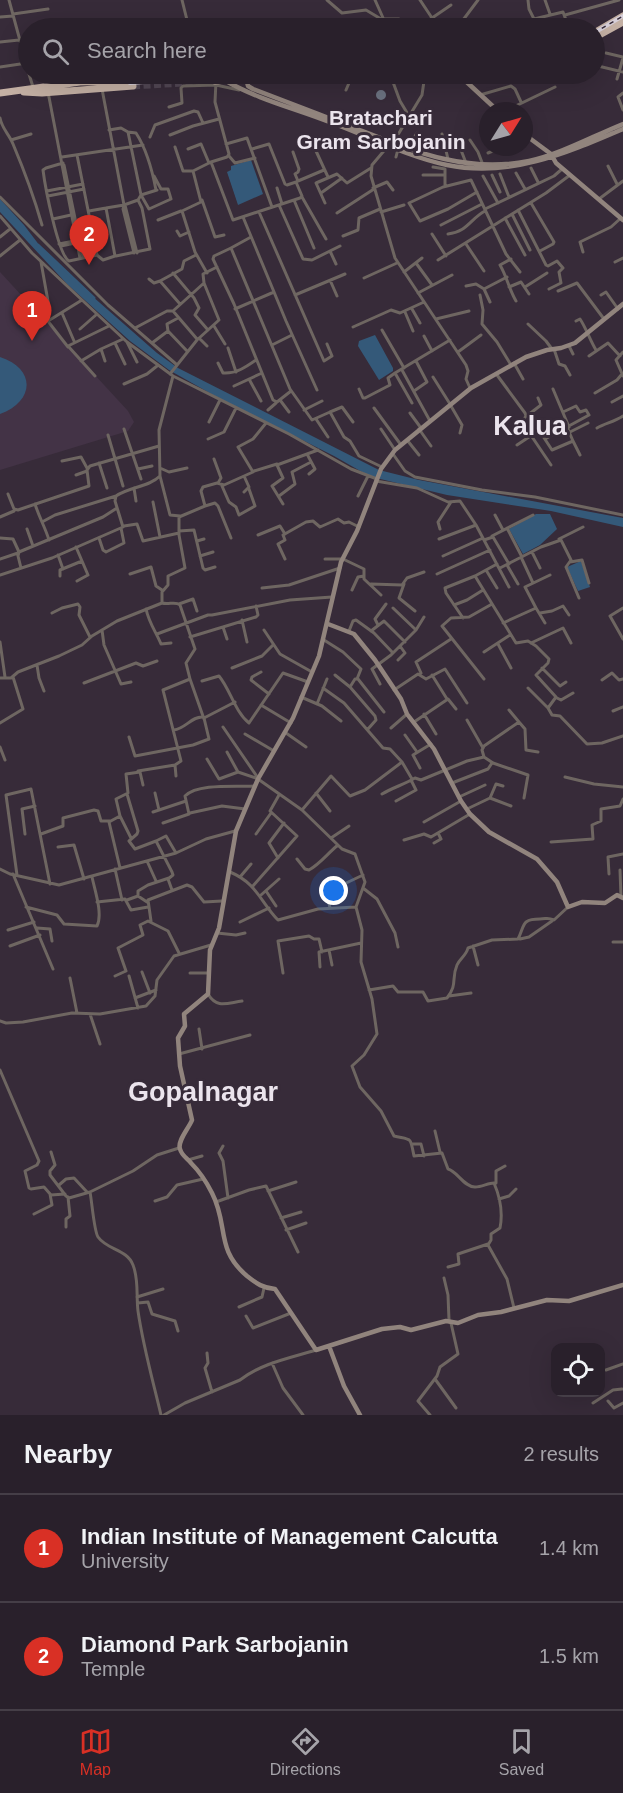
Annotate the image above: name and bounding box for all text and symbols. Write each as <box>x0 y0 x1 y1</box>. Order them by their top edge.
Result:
search box <box>18 18 605 84</box>
icon: search <box>39 35 72 68</box>
text: Search here <box>87 38 207 63</box>
marker: Bratachari Gram Sarbojanin <box>374 88 388 102</box>
north arrow <box>479 102 533 156</box>
place label: Bratachari Gram Sarbojanin <box>296 106 466 153</box>
pin: 2 <box>70 216 109 265</box>
pin: 1 <box>12 292 51 341</box>
district label: Kalua <box>493 411 568 441</box>
your location <box>319 876 348 905</box>
district label: Gopalnagar <box>128 1077 279 1107</box>
map controls <box>551 1343 605 1397</box>
button: locate <box>551 1343 605 1397</box>
text: Nearby <box>24 1439 112 1469</box>
text: 2 results <box>523 1443 599 1465</box>
text: Indian Institute of Management Calcutta <box>81 1524 498 1549</box>
text: 1 <box>38 1537 49 1559</box>
text: 1.4 km <box>539 1537 599 1559</box>
text: University <box>81 1550 169 1572</box>
text: Diamond Park Sarbojanin <box>81 1632 349 1657</box>
text: 2 <box>38 1645 49 1667</box>
text: 1.5 km <box>539 1645 599 1667</box>
text: Temple <box>81 1658 145 1680</box>
tab: Map <box>79 1725 112 1779</box>
tab: Directions <box>270 1725 341 1779</box>
tab: Saved <box>499 1725 544 1779</box>

